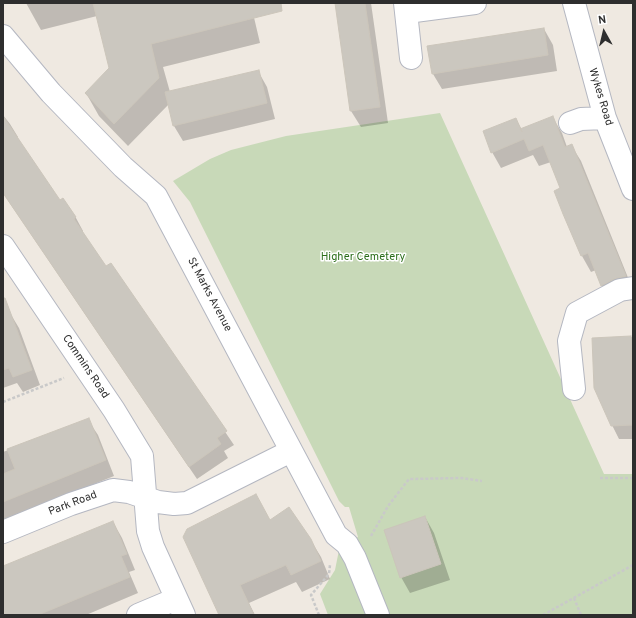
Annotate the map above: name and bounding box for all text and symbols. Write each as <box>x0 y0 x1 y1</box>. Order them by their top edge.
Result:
north arrow <box>584 12 624 52</box>
text: N <box>597 13 607 28</box>
street label: Wykes Road <box>585 67 615 127</box>
park label: Higher Cemetery <box>321 251 405 265</box>
street label: St Marks Avenue <box>184 256 234 334</box>
street label: Commins Road <box>59 333 111 401</box>
street label: Park Road <box>47 489 99 519</box>

